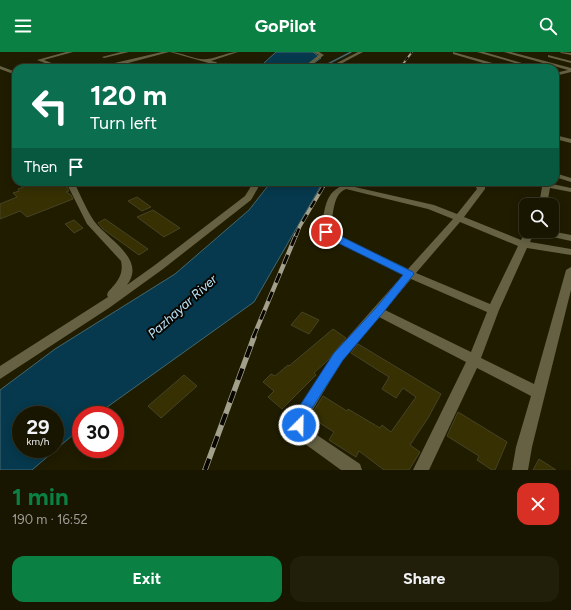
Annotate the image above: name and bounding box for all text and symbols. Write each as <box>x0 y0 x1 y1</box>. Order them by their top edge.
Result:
icon: menu <box>12 15 34 37</box>
text: GoPilot <box>255 15 316 37</box>
icon: search <box>537 15 559 37</box>
text: 120 m <box>90 78 167 112</box>
icon: left <box>24 80 76 132</box>
text: Turn left <box>90 112 157 134</box>
icon: arrive <box>65 156 87 178</box>
text: Then <box>24 158 57 176</box>
map controls <box>519 198 559 238</box>
button: search <box>519 198 559 238</box>
pin <box>309 215 343 249</box>
icon: arrive <box>315 221 337 243</box>
water label: Pazhayar River <box>145 271 220 341</box>
position arrow <box>278 404 320 446</box>
speed limit sign: 30 <box>72 406 124 458</box>
text: 29 <box>26 415 50 439</box>
text: km/h <box>27 435 49 448</box>
text: 1 min <box>12 482 69 511</box>
button: close <box>517 483 559 525</box>
text: 190 m · 16:52 <box>12 512 88 527</box>
button: Exit <box>12 556 282 602</box>
button: Share <box>290 556 559 602</box>

